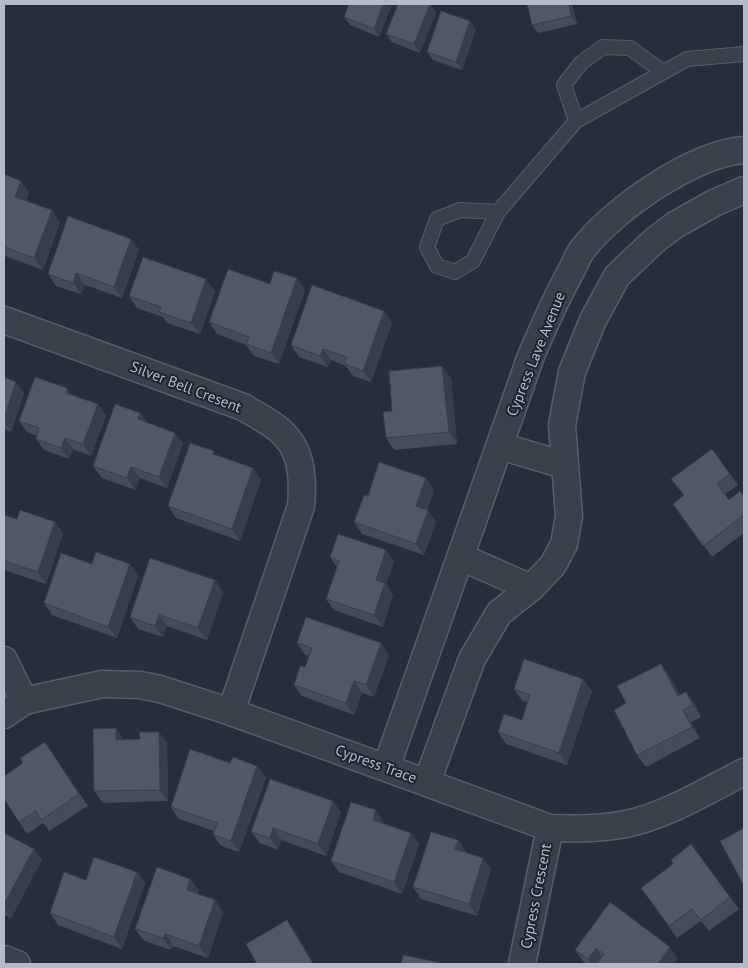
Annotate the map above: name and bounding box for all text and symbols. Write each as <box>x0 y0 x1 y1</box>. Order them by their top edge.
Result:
street label: Cypress Lave Avenue <box>502 289 569 419</box>
street label: Silver Bell Cresent <box>128 357 244 416</box>
street label: Cypress Trace <box>333 740 419 787</box>
street label: Cypress Crescent <box>516 842 555 950</box>

